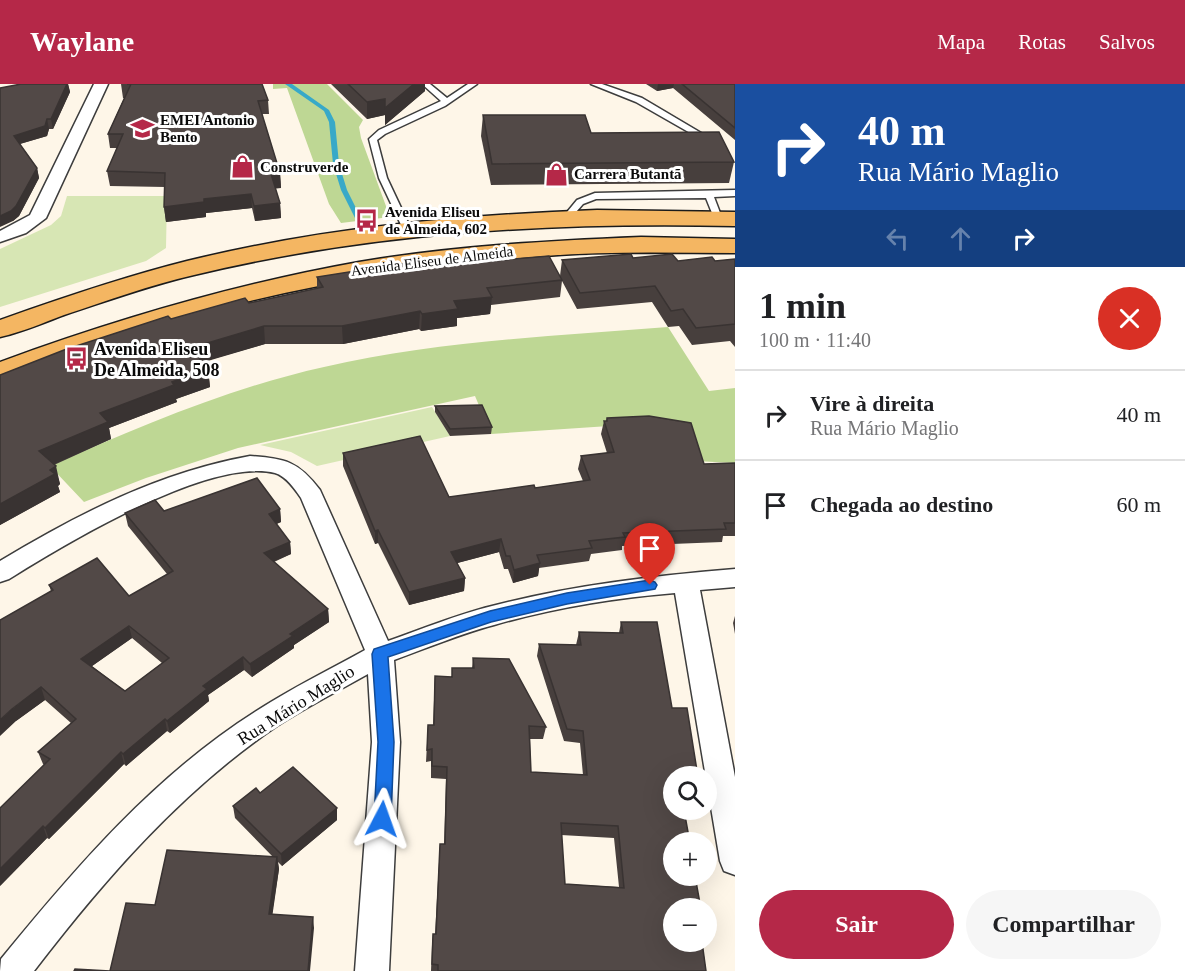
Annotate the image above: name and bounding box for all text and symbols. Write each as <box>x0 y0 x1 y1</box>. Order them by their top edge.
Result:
text: Waylane <box>30 26 134 57</box>
text: Mapa <box>937 30 985 54</box>
text: Rotas <box>1018 30 1066 54</box>
text: Salvos <box>1099 30 1155 54</box>
icon: right <box>759 108 837 186</box>
text: 40 m <box>858 108 946 154</box>
place label: EMEI Antonio Bento <box>160 112 255 145</box>
school or university icon: EMEI Antonio Bento <box>129 116 155 142</box>
shop icon: Construverde <box>229 154 255 180</box>
text: Rua Mário Maglio <box>858 157 1059 187</box>
place label: Construverde <box>260 159 349 175</box>
shop icon: Carrera Butantã <box>543 161 569 187</box>
place label: Carrera Butantã <box>574 166 682 182</box>
place label: Avenida Eliseu de Almeida, 602 <box>385 204 487 237</box>
bus stop icon: Avenida Eliseu de Almeida, 602 <box>354 208 380 234</box>
icon: left <box>881 222 914 255</box>
icon: ahead <box>944 222 977 255</box>
icon: right <box>1007 222 1040 255</box>
street label: Avenida Eliseu de Almeida <box>350 243 514 279</box>
text: 1 min <box>759 286 846 326</box>
button: close <box>1098 287 1161 350</box>
text: 100 m · 11:40 <box>759 329 871 351</box>
place label: Avenida Eliseu De Almeida, 508 <box>94 339 220 380</box>
bus stop icon: Avenida Eliseu De Almeida, 508 <box>63 346 89 372</box>
text: Vire à direita <box>810 391 934 416</box>
icon: right <box>759 399 792 432</box>
text: 40 m <box>1116 402 1161 427</box>
text: Rua Mário Maglio <box>810 417 959 439</box>
icon: arrive <box>759 489 792 522</box>
text: Chegada ao destino <box>810 492 993 517</box>
text: 60 m <box>1116 492 1161 517</box>
pin <box>624 523 675 585</box>
icon: arrive <box>633 532 666 565</box>
street label: Rua Mário Maglio <box>234 661 358 749</box>
map controls <box>663 766 717 952</box>
button: search <box>663 766 717 820</box>
position arrow <box>350 787 414 851</box>
button: + <box>663 832 717 886</box>
button: Sair <box>759 890 954 959</box>
button: Compartilhar <box>966 890 1161 959</box>
button: − <box>663 898 717 952</box>

